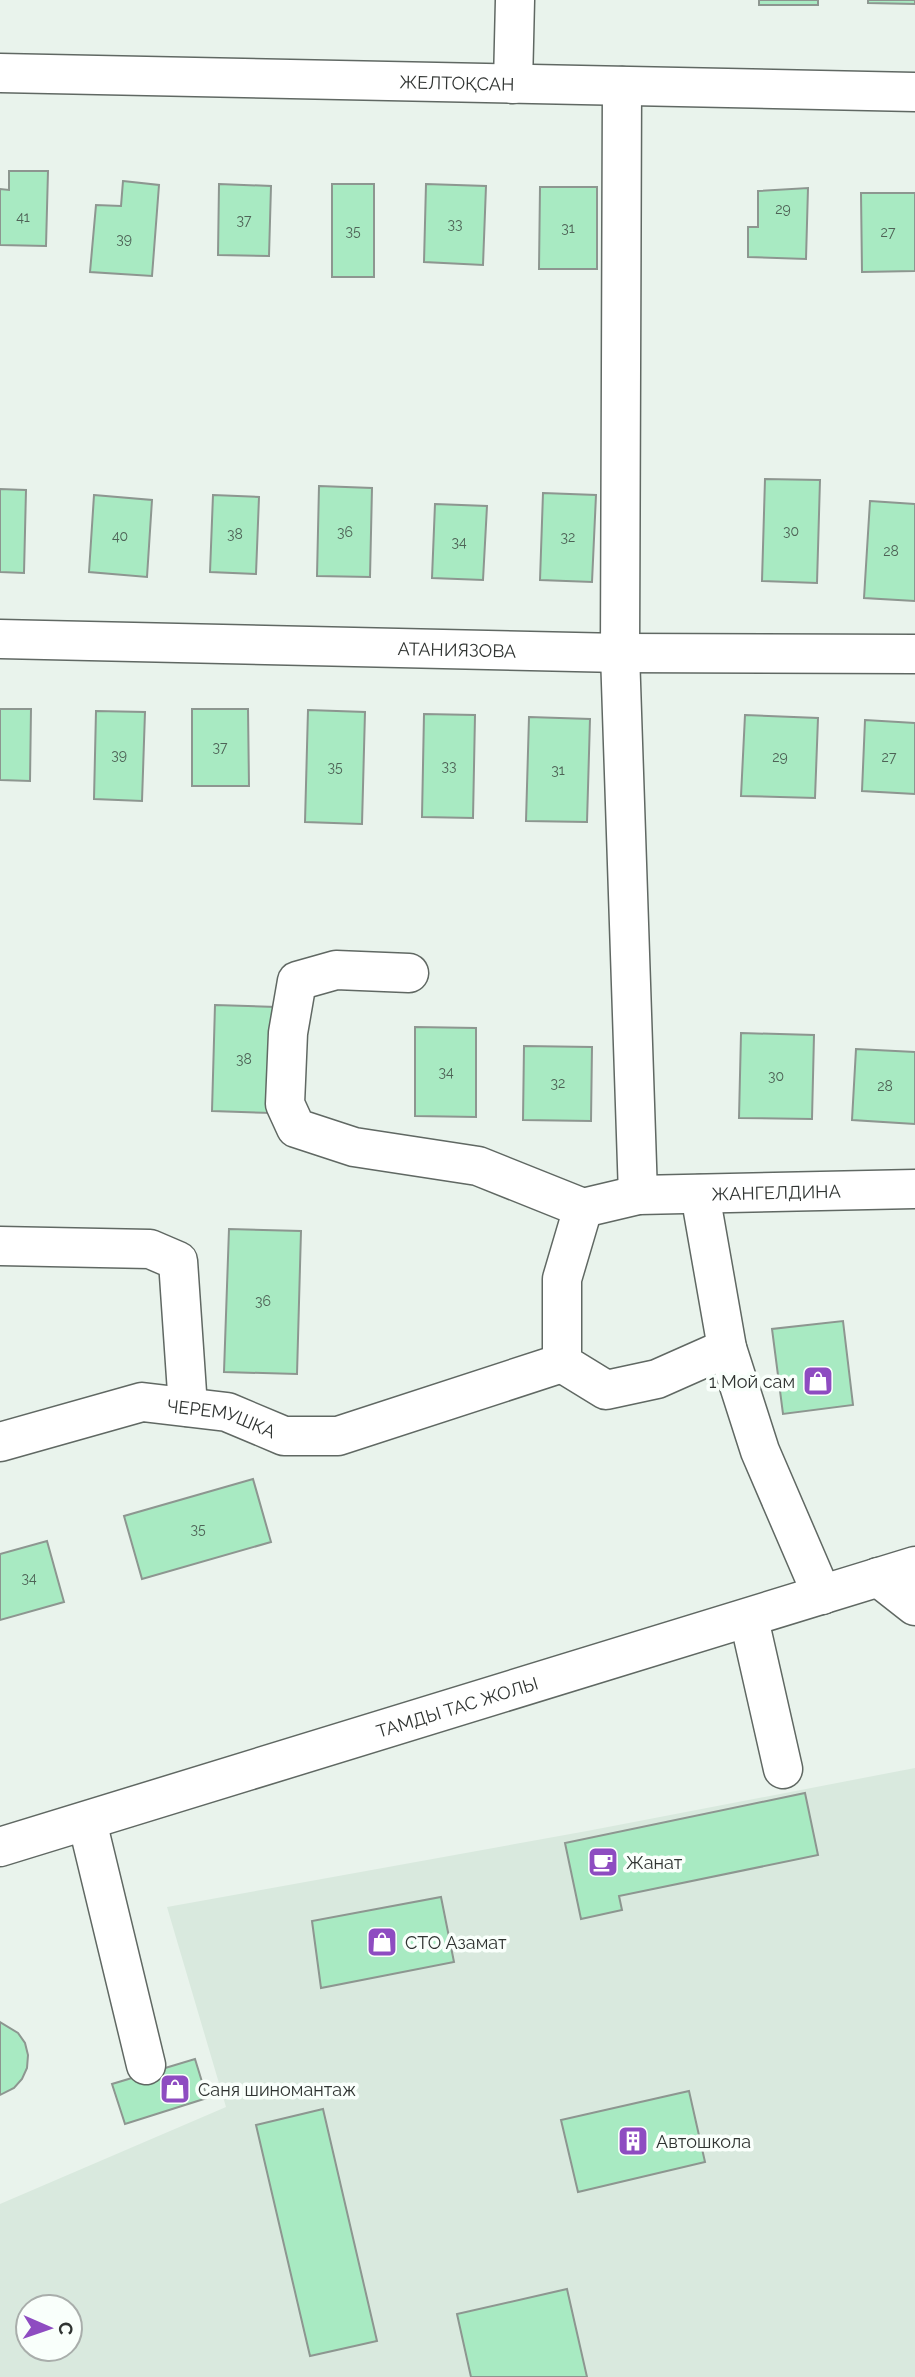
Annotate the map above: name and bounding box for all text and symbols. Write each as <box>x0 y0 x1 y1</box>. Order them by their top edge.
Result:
street label: ЖЕЛТОҚСАН <box>399 71 515 94</box>
house number: 29 <box>775 201 791 217</box>
house number: 41 <box>16 209 30 225</box>
house number: 37 <box>237 212 252 228</box>
house number: 33 <box>448 216 462 232</box>
house number: 31 <box>561 220 575 236</box>
house number: 35 <box>345 223 361 239</box>
house number: 27 <box>881 224 896 240</box>
house number: 39 <box>116 231 132 247</box>
house number: 30 <box>783 523 799 539</box>
house number: 36 <box>337 524 353 540</box>
house number: 38 <box>227 526 243 542</box>
house number: 40 <box>112 528 128 544</box>
house number: 32 <box>561 529 575 545</box>
house number: 34 <box>451 534 467 550</box>
house number: 28 <box>883 543 899 559</box>
street label: АТАНИЯЗОВА <box>397 637 516 661</box>
house number: 37 <box>213 739 228 755</box>
house number: 39 <box>111 747 127 763</box>
house number: 29 <box>772 749 788 765</box>
house number: 27 <box>882 749 897 765</box>
house number: 33 <box>442 758 456 774</box>
house number: 35 <box>327 759 343 775</box>
house number: 31 <box>551 762 565 778</box>
house number: 38 <box>236 1051 252 1067</box>
house number: 34 <box>438 1064 454 1080</box>
house number: 30 <box>768 1068 784 1084</box>
house number: 32 <box>551 1075 565 1091</box>
house number: 28 <box>877 1078 893 1094</box>
street label: ЖАНГЕЛДИНА <box>711 1180 841 1204</box>
house number: 36 <box>255 1293 271 1309</box>
shop icon: 1 Мой сам <box>801 1364 835 1398</box>
place label: 1 Мой сам <box>709 1371 795 1392</box>
street label: ЧЕРЕМУШКА <box>166 1395 279 1442</box>
house number: 35 <box>190 1521 206 1537</box>
house number: 34 <box>21 1570 37 1586</box>
street label: ТАМДЫ ТАС ЖОЛЫ <box>374 1672 540 1741</box>
cafe icon: Жанат <box>586 1845 620 1879</box>
place label: Жанат <box>626 1852 683 1873</box>
shop icon: СТО Азамат <box>365 1925 399 1959</box>
place label: СТО Азамат <box>405 1932 507 1953</box>
shop icon: Саня шиномантаж <box>158 2072 192 2106</box>
place label: Саня шиномантаж <box>198 2079 356 2100</box>
building icon: Автошкола <box>616 2124 650 2158</box>
place label: Автошкола <box>656 2131 751 2152</box>
north arrow <box>14 2293 84 2363</box>
text: С <box>55 2322 77 2335</box>

